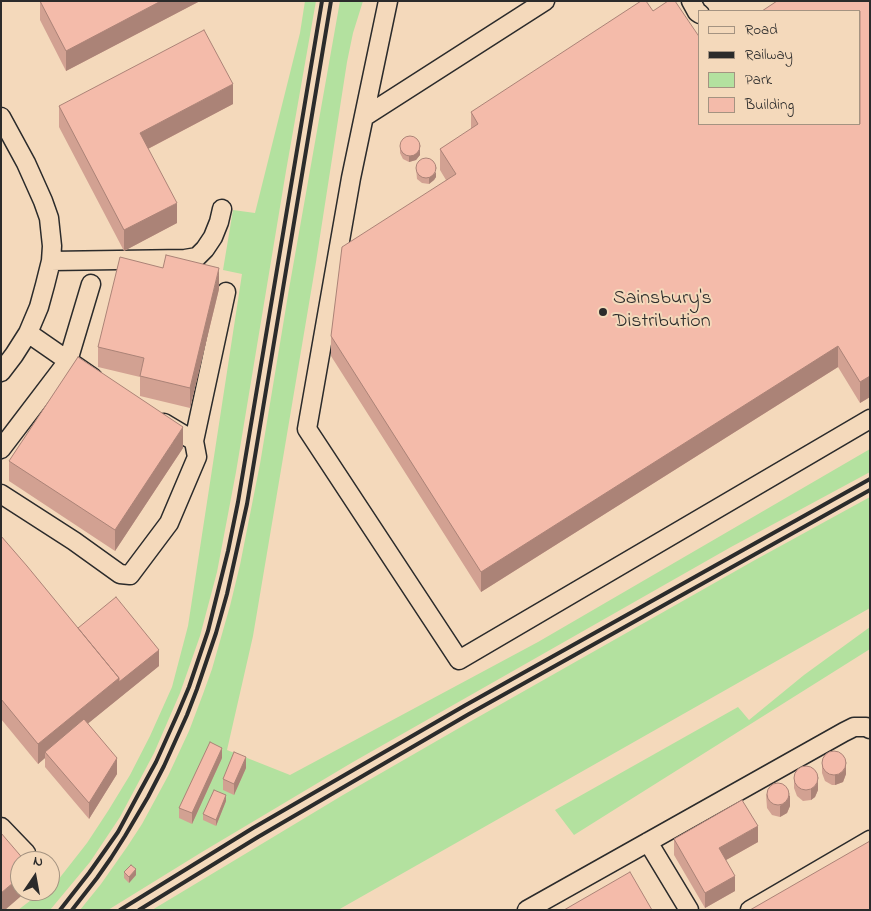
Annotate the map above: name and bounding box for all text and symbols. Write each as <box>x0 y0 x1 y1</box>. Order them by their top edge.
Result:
legend <box>698 10 861 125</box>
text: Road <box>745 19 778 41</box>
text: Railway <box>745 44 793 66</box>
text: Park <box>745 69 772 91</box>
text: Building <box>745 94 794 116</box>
place label: Sainsbury's Distribution <box>613 288 712 335</box>
marker: Sainsbury's Distribution <box>597 306 609 318</box>
north arrow <box>10 851 60 901</box>
text: N <box>31 851 45 873</box>

